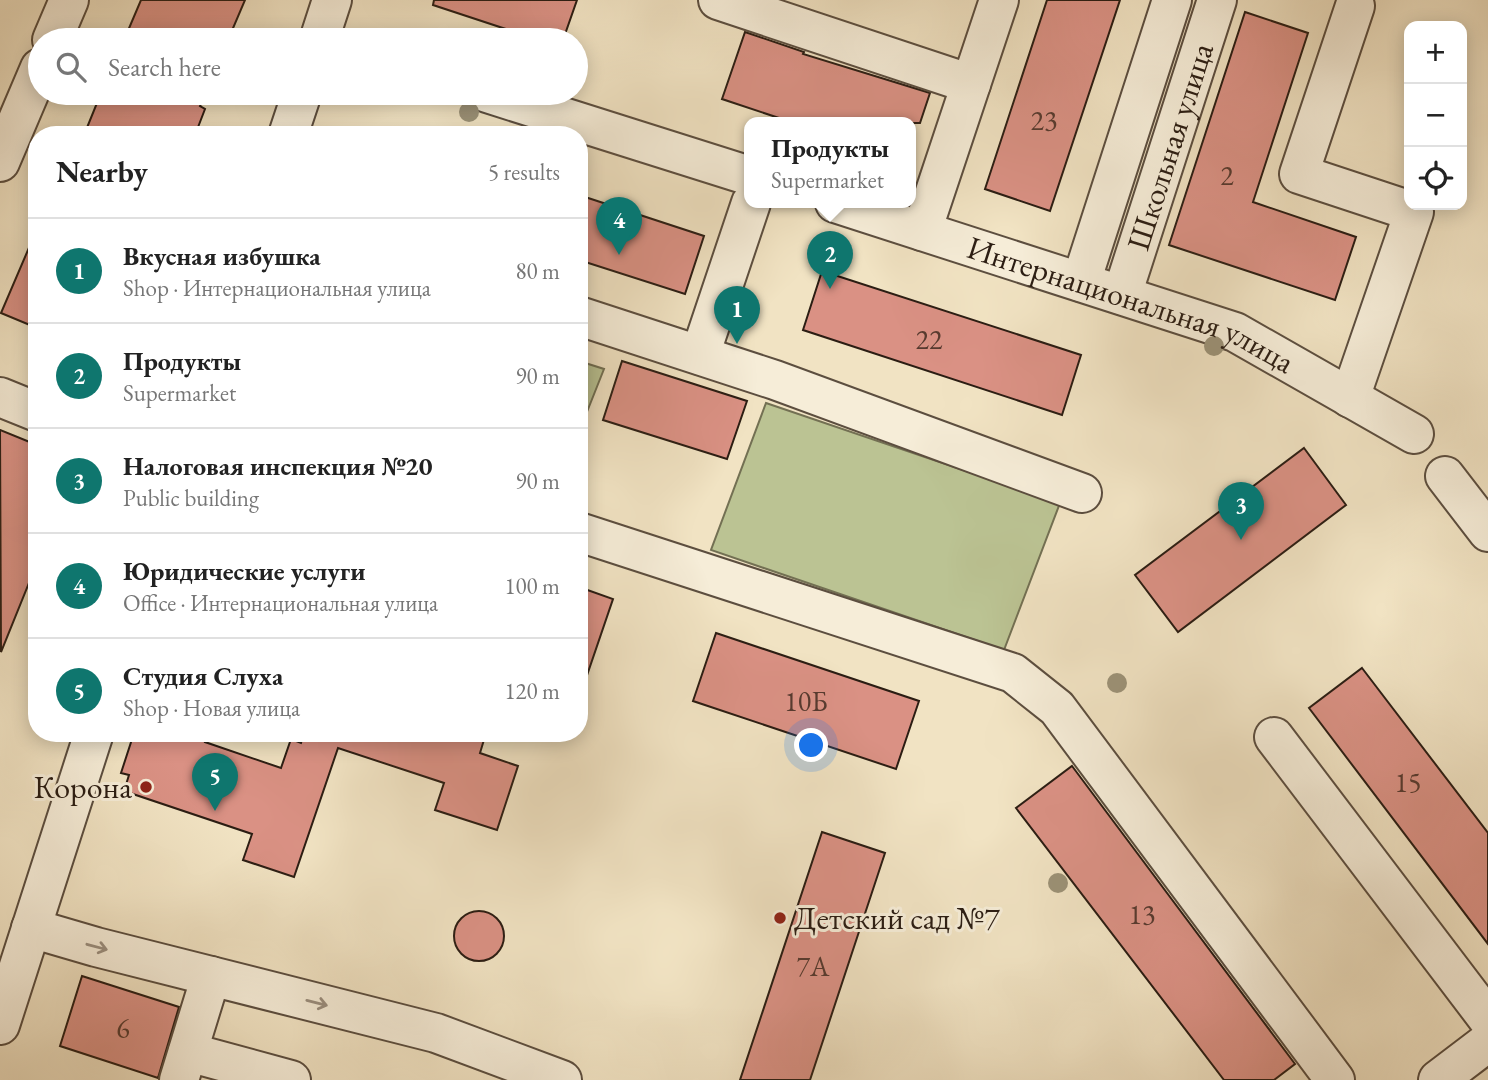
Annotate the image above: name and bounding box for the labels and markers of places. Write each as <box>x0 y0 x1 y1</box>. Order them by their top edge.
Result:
pin: 4 <box>596 197 642 255</box>
pin: 2 <box>807 231 853 289</box>
pin: 1 <box>714 286 760 344</box>
pin: 3 <box>1218 482 1264 540</box>
pin: 5 <box>192 753 238 811</box>
place label: Корона <box>34 766 132 808</box>
marker: Корона <box>138 779 154 795</box>
place label: Детский сад №7 <box>794 897 1000 939</box>
marker: Детский сад №7 <box>772 910 788 926</box>

